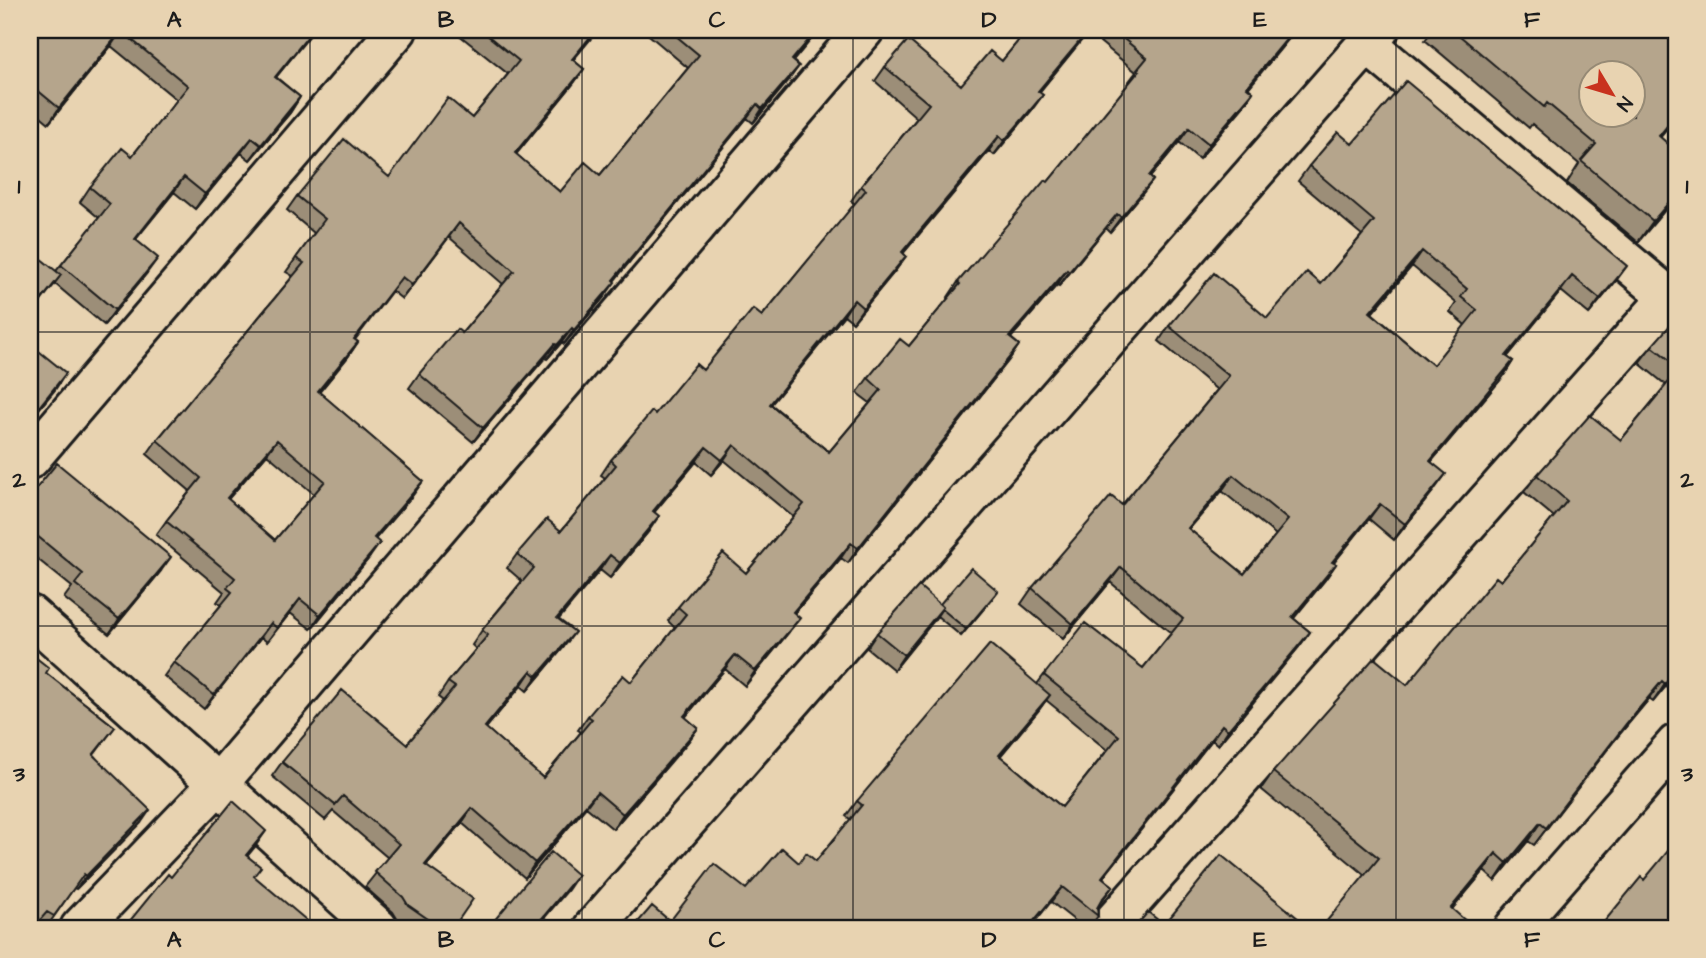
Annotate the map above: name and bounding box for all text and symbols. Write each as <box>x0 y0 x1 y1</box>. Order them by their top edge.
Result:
text: A <box>167 4 182 36</box>
text: B <box>438 4 455 36</box>
text: C <box>709 4 726 36</box>
text: D <box>982 4 997 36</box>
text: E <box>1253 4 1267 36</box>
text: F <box>1524 4 1541 36</box>
north arrow <box>1576 60 1646 130</box>
text: N <box>1610 91 1639 117</box>
text: 1 <box>18 170 21 202</box>
text: 1 <box>1686 170 1689 202</box>
text: 2 <box>11 464 26 496</box>
text: 2 <box>1679 464 1694 496</box>
text: 3 <box>12 758 25 790</box>
text: 3 <box>1680 758 1693 790</box>
text: A <box>167 924 182 956</box>
text: B <box>438 924 455 956</box>
text: C <box>709 924 726 956</box>
text: D <box>982 924 997 956</box>
text: E <box>1253 924 1267 956</box>
text: F <box>1524 924 1541 956</box>

